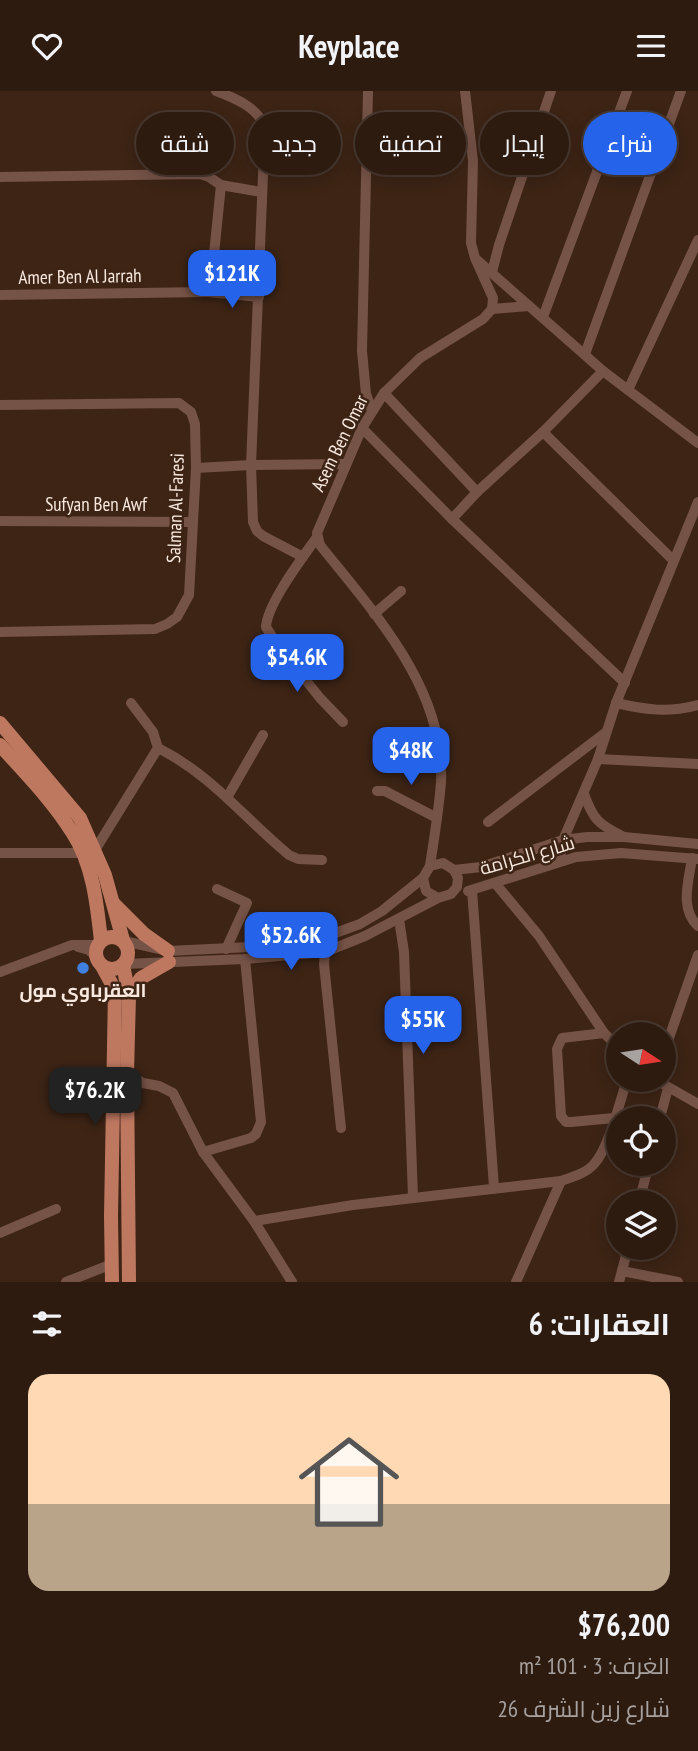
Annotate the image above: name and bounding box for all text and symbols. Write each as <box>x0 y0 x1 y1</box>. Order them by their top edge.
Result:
text: Keyplace <box>298 25 400 67</box>
icon: heart <box>28 27 66 65</box>
icon: menu <box>632 27 670 65</box>
chip: شقة <box>136 112 234 175</box>
chip: جديد <box>248 112 341 175</box>
chip: تصفية <box>355 112 466 175</box>
chip: إيجار <box>480 112 569 175</box>
chip: شراء <box>583 112 677 175</box>
pin: $121K <box>183 251 281 310</box>
text: $121K <box>204 258 260 287</box>
street label: Amer Ben Al Jarrah <box>18 263 142 289</box>
street label: Asem Ben Omar <box>305 390 373 495</box>
street label: Salman Al-Faresi <box>161 453 189 563</box>
street label: Sufyan Ben Awf <box>45 492 148 516</box>
pin: $54.6K <box>240 635 354 694</box>
text: $54.6K <box>267 642 327 671</box>
pin: $48K <box>370 727 452 787</box>
text: $48K <box>389 735 433 764</box>
street label: شارع الكرامة <box>477 830 578 882</box>
pin: $52.6K <box>234 913 348 972</box>
text: $52.6K <box>261 920 321 949</box>
marker: العقرباوي مول <box>75 960 91 976</box>
place label: العقرباوي مول <box>19 978 147 1006</box>
pin: $55K <box>382 997 464 1056</box>
text: $55K <box>401 1004 445 1033</box>
north arrow <box>606 1022 676 1092</box>
map controls <box>606 1022 676 1260</box>
pin: $76.2K <box>38 1067 152 1127</box>
text: $76.2K <box>65 1075 125 1104</box>
button: locate <box>606 1106 676 1176</box>
button: layers <box>606 1190 676 1260</box>
text: العقارات: 6 <box>529 1304 670 1343</box>
icon: filters <box>28 1305 66 1343</box>
icon: home <box>286 1419 412 1545</box>
text: $76,200 <box>577 1605 670 1644</box>
text: الغرف: 3 · 101 m² <box>519 1651 670 1680</box>
text: شارع زين الشرف 26 <box>497 1694 670 1723</box>

